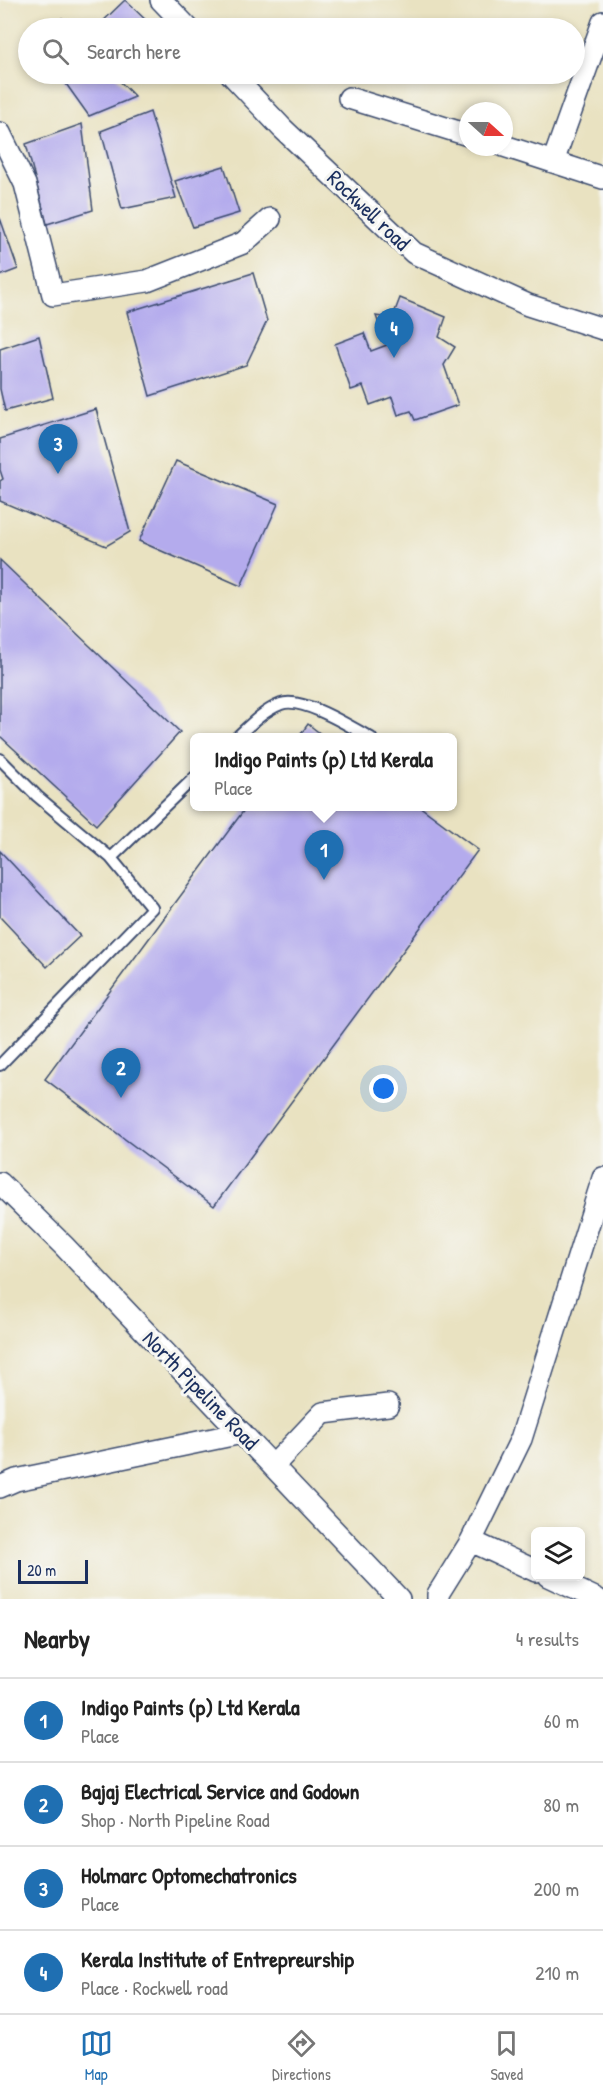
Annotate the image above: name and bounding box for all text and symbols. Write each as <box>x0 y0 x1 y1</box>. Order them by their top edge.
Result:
search box <box>18 18 585 84</box>
icon: search <box>39 35 72 68</box>
text: Search here <box>87 36 181 66</box>
north arrow <box>459 102 513 156</box>
street label: Rockwell road <box>321 163 417 257</box>
pin: 4 <box>374 308 414 358</box>
pin: 3 <box>38 424 78 474</box>
popup <box>190 733 457 811</box>
text: Indigo Paints (p) Ltd Kerala <box>214 744 433 774</box>
text: Place <box>214 774 253 801</box>
pin: 1 <box>304 830 344 880</box>
pin: 2 <box>102 1048 140 1098</box>
your location <box>369 1074 398 1103</box>
street label: North Pipeline Road <box>136 1324 266 1457</box>
map controls <box>531 1527 585 1581</box>
button: layers <box>531 1527 585 1581</box>
scale bar <box>18 1557 88 1584</box>
text: 20 m <box>27 1559 56 1581</box>
text: Nearby <box>24 1621 90 1656</box>
text: 4 results <box>516 1625 579 1652</box>
text: Indigo Paints (p) Ltd Kerala <box>81 1692 300 1722</box>
text: 1 <box>40 1707 47 1734</box>
text: 60 m <box>544 1707 579 1734</box>
text: Place <box>81 1722 120 1749</box>
text: Bajaj Electrical Service and Godown <box>81 1776 359 1806</box>
text: 2 <box>39 1791 48 1818</box>
text: 80 m <box>543 1791 579 1818</box>
text: Shop · North Pipeline Road <box>81 1806 269 1833</box>
text: Holmarc Optomechatronics <box>81 1860 297 1890</box>
text: 3 <box>39 1875 48 1902</box>
text: 200 m <box>534 1875 579 1902</box>
text: Place <box>81 1890 120 1917</box>
text: Kerala Institute of Entrepreurship <box>81 1944 354 1974</box>
text: 4 <box>40 1959 47 1986</box>
text: 210 m <box>535 1959 579 1986</box>
text: Place · Rockwell road <box>81 1974 228 2001</box>
tab: Map <box>80 2027 113 2085</box>
tab: Directions <box>272 2027 331 2085</box>
tab: Saved <box>490 2027 523 2085</box>

